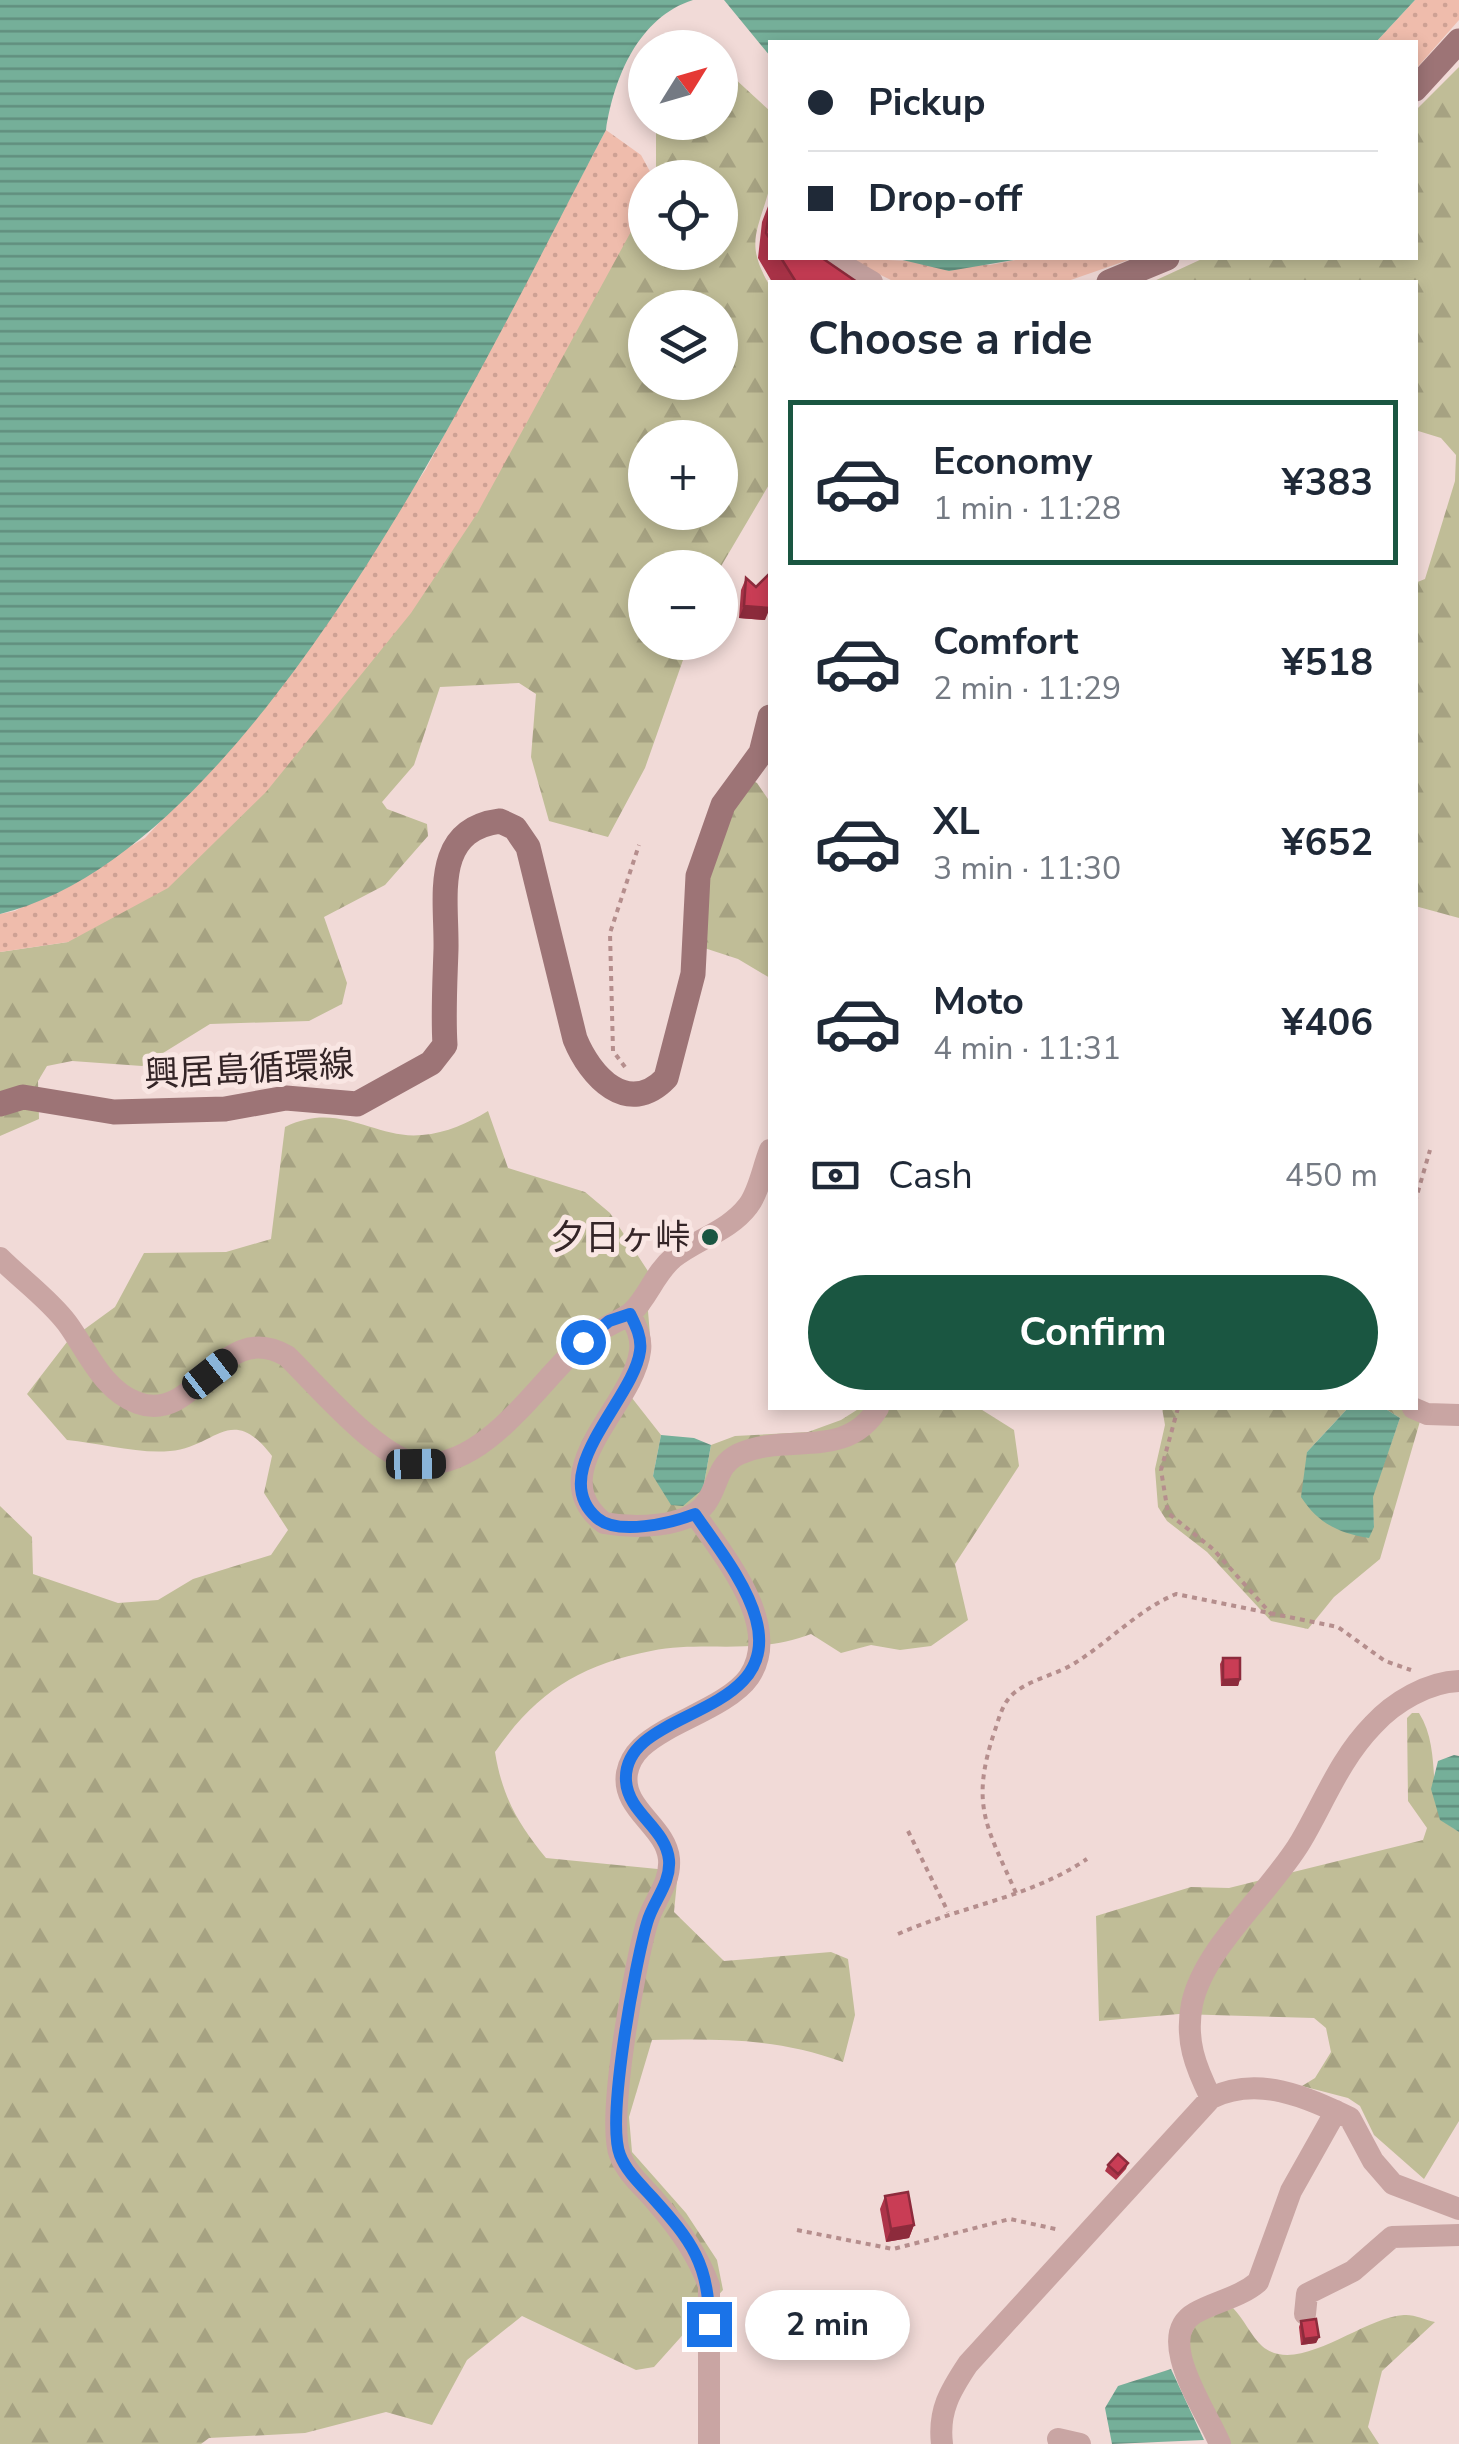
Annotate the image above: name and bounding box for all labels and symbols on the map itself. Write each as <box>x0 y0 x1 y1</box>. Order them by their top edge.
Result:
north arrow <box>628 30 738 140</box>
street label: 興居島循環線 <box>143 1041 355 1098</box>
place label: 夕日ヶ峠 <box>550 1214 690 1261</box>
marker: 夕日ヶ峠 <box>699 1226 721 1248</box>
route start <box>561 1320 606 1365</box>
car <box>177 1344 243 1404</box>
car <box>386 1448 446 1480</box>
callout: 2 min <box>744 2289 909 2359</box>
route end <box>687 2302 732 2347</box>

